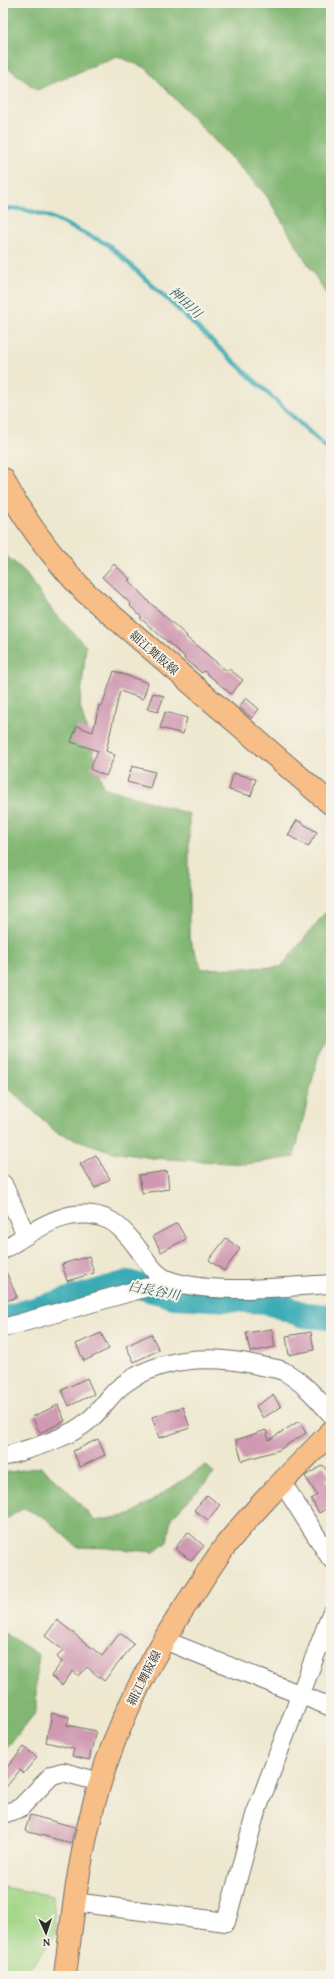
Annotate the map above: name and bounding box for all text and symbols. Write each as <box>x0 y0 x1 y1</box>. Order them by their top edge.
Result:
water label: 神田川 <box>165 282 208 324</box>
street label: 細江舞阪線 <box>126 627 183 679</box>
water label: 白長谷川 <box>127 1276 183 1305</box>
street label: 細江舞阪線 <box>122 1647 165 1708</box>
north arrow <box>26 1913 66 1953</box>
text: N <box>42 1935 51 1951</box>

